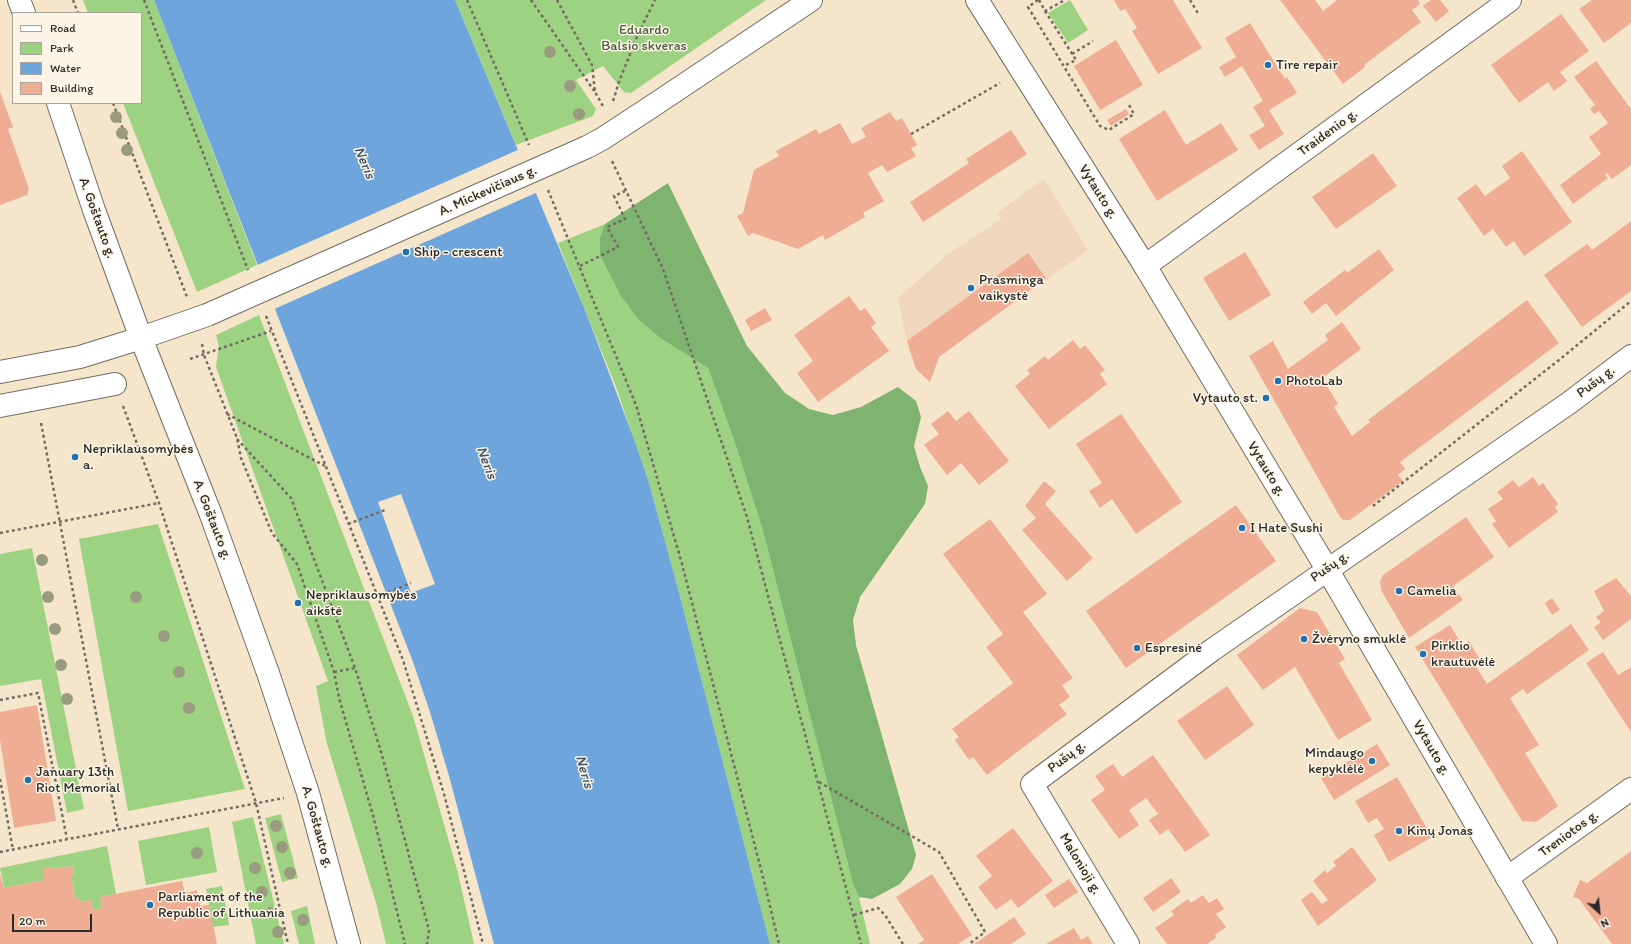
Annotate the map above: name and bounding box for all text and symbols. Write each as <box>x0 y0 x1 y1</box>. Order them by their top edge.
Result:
legend <box>12 12 142 104</box>
text: Road <box>50 21 76 35</box>
park label: Eduardo Balsio skveras <box>601 22 687 54</box>
text: Park <box>50 41 74 55</box>
place label: Tire repair <box>1276 57 1338 73</box>
marker: Tire repair <box>1263 60 1273 70</box>
text: Water <box>50 61 81 75</box>
text: Building <box>50 81 93 95</box>
street label: Traidenio g. <box>1295 106 1361 160</box>
water label: Neris <box>349 144 379 182</box>
street label: A. Mickevičiaus g. <box>436 162 540 220</box>
street label: Vytauto g. <box>1075 162 1121 222</box>
street label: A. Goštauto g. <box>75 175 119 261</box>
place label: Ship - crescent <box>414 244 503 260</box>
marker: Ship - crescent <box>401 247 411 257</box>
place label: Prasminga vaikystė <box>979 272 1044 304</box>
marker: Prasminga vaikystė <box>966 283 976 293</box>
street label: Pušų g. <box>1574 362 1618 402</box>
place label: PhotoLab <box>1286 373 1343 389</box>
marker: PhotoLab <box>1273 376 1283 386</box>
place label: Vytauto st. <box>1193 390 1258 406</box>
marker: Vytauto st. <box>1261 393 1271 403</box>
street label: Vytauto g. <box>1243 439 1289 499</box>
place label: Nepriklausomybės a. <box>83 441 194 474</box>
water label: Neris <box>472 444 500 482</box>
marker: Nepriklausomybės a. <box>70 452 80 462</box>
street label: A. Goštauto g. <box>189 477 235 563</box>
place label: I Hate Sushi <box>1250 520 1323 536</box>
marker: I Hate Sushi <box>1237 523 1247 533</box>
street label: Pušų g. <box>1307 548 1353 586</box>
place label: Camelia <box>1407 583 1457 599</box>
marker: Camelia <box>1394 586 1404 596</box>
place label: Nepriklausomybės aikštė <box>306 587 417 620</box>
marker: Nepriklausomybės aikštė <box>293 598 303 608</box>
place label: Žvėryno smuklė <box>1312 631 1406 647</box>
marker: Žvėryno smuklė <box>1299 634 1309 644</box>
place label: Pirklio krautuvėlė <box>1431 638 1495 670</box>
place label: Espresinė <box>1145 640 1202 656</box>
marker: Espresinė <box>1132 643 1142 653</box>
marker: Pirklio krautuvėlė <box>1418 649 1428 659</box>
street label: Vytauto g. <box>1408 717 1454 779</box>
street label: Pušų g. <box>1045 737 1089 777</box>
place label: Mindaugo kepyklėlė <box>1305 745 1364 778</box>
water label: Neris <box>571 753 597 791</box>
marker: Mindaugo kepyklėlė <box>1367 756 1377 766</box>
place label: January 13th Riot Memorial <box>36 764 120 796</box>
marker: January 13th Riot Memorial <box>23 775 33 785</box>
street label: A. Goštauto g. <box>297 784 337 870</box>
street label: Treniotos g. <box>1536 807 1602 861</box>
place label: Kinų Jonas <box>1407 823 1473 839</box>
marker: Kinų Jonas <box>1394 826 1404 836</box>
street label: Malonioji g. <box>1055 830 1105 898</box>
place label: Parliament of the Republic of Lithuania <box>158 889 285 922</box>
north arrow <box>1579 892 1619 932</box>
marker: Parliament of the Republic of Lithuania <box>145 900 155 910</box>
scale bar <box>14 906 94 932</box>
text: 20 m <box>19 914 46 928</box>
text: N <box>1598 916 1611 931</box>

